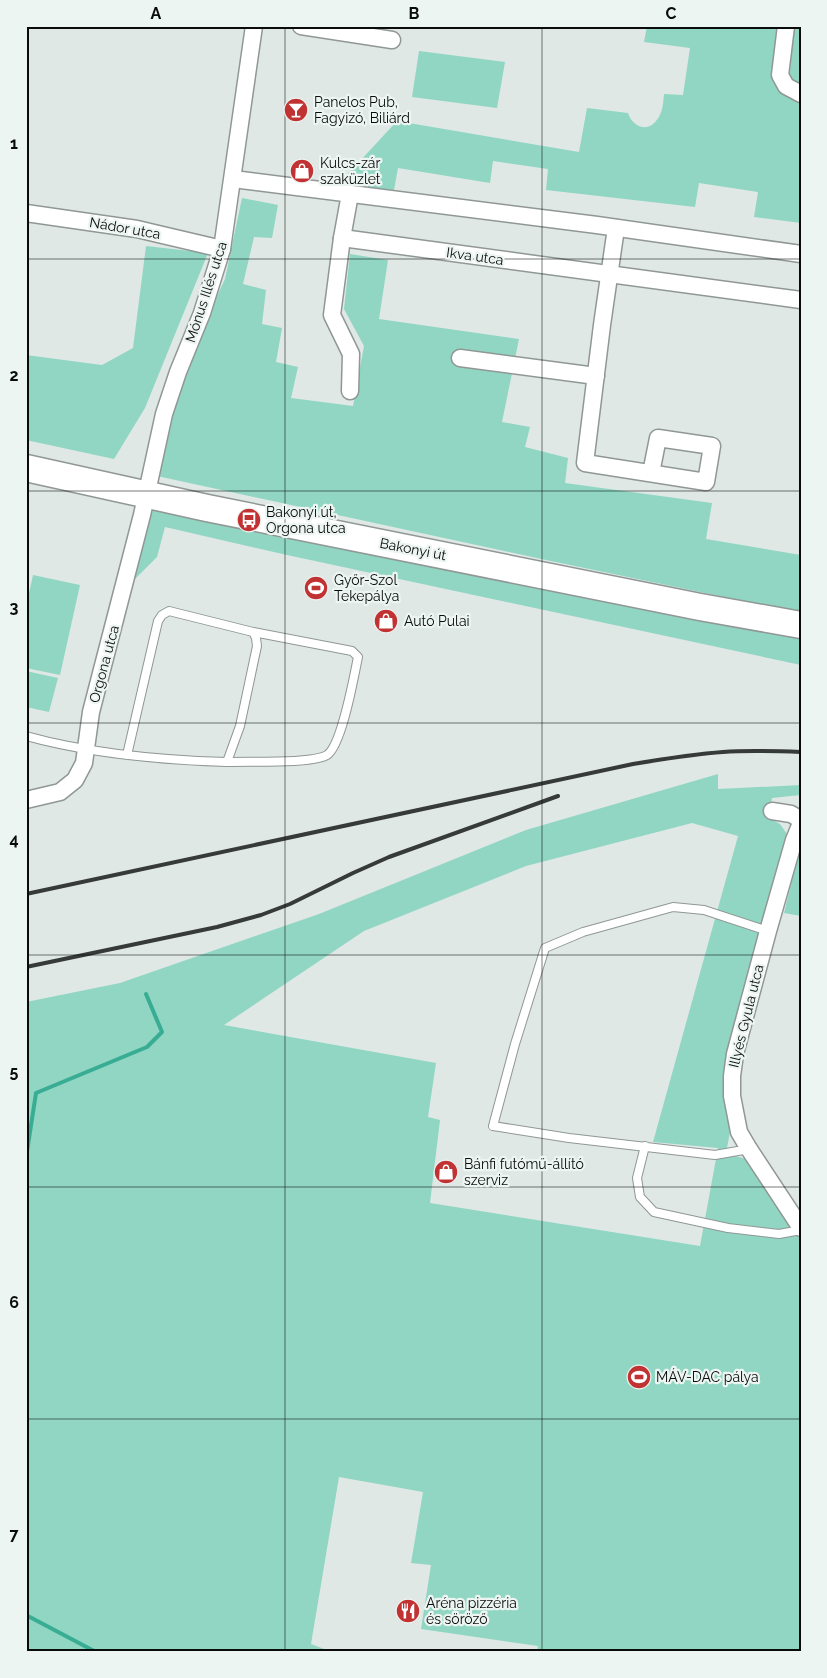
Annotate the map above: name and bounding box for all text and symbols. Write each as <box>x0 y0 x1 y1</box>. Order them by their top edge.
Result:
text: A <box>151 4 162 23</box>
text: B <box>409 4 420 23</box>
text: C <box>666 4 677 23</box>
place label: Panelos Pub, Fagyizó, Biliárd <box>314 94 410 126</box>
bar icon: Panelos Pub, Fagyizó, Biliárd <box>283 97 309 123</box>
text: 1 <box>10 134 18 153</box>
place label: Kulcs-zár szaküzlet <box>320 155 381 187</box>
shop icon: Kulcs-zár szaküzlet <box>289 158 315 184</box>
street label: Nádor utca <box>88 214 162 242</box>
street label: Mónus Illés utca <box>182 240 230 344</box>
street label: Ikva utca <box>445 244 505 268</box>
text: 2 <box>9 366 19 385</box>
place label: Bakonyi út, Orgona utca <box>266 504 346 536</box>
bus stop icon: Bakonyi út, Orgona utca <box>236 507 262 533</box>
street label: Bakonyi út <box>378 535 448 563</box>
place label: Győr-Szol Tekepálya <box>334 572 399 604</box>
sports icon: Győr-Szol Tekepálya <box>303 575 329 601</box>
text: 3 <box>10 598 19 617</box>
shop icon: Autó Pulai <box>373 608 399 634</box>
place label: Autó Pulai <box>404 613 470 629</box>
street label: Orgona utca <box>86 623 122 705</box>
text: 4 <box>9 830 19 849</box>
street label: Illyés Gyula utca <box>725 963 767 1069</box>
text: 5 <box>10 1062 19 1081</box>
place label: Bánfi futómű-állító szerviz <box>464 1156 584 1188</box>
shop icon: Bánfi futómű-állító szerviz <box>433 1159 459 1185</box>
text: 6 <box>9 1293 19 1312</box>
sports icon: MÁV-DAC pálya <box>626 1364 652 1390</box>
place label: MÁV-DAC pálya <box>656 1368 759 1385</box>
text: 7 <box>10 1525 19 1544</box>
place label: Aréna pizzéria és söröző <box>426 1595 517 1627</box>
restaurant icon: Aréna pizzéria és söröző <box>395 1598 421 1624</box>

